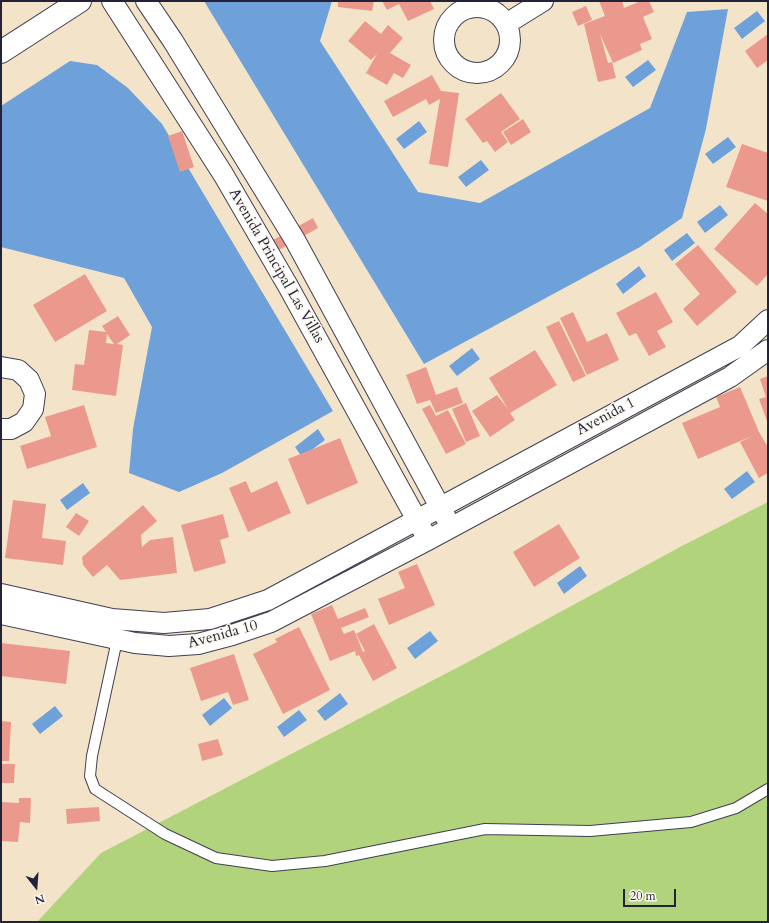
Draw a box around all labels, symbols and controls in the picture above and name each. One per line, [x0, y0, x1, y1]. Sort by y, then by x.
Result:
street label: Avenida Principal Las Villas [224, 185, 328, 347]
street label: Avenida 1 [574, 394, 638, 440]
street label: Avenida 10 [186, 617, 260, 653]
north arrow [16, 867, 56, 907]
scale bar [625, 881, 678, 907]
text: 20 m [630, 888, 656, 904]
text: N [33, 890, 46, 908]

